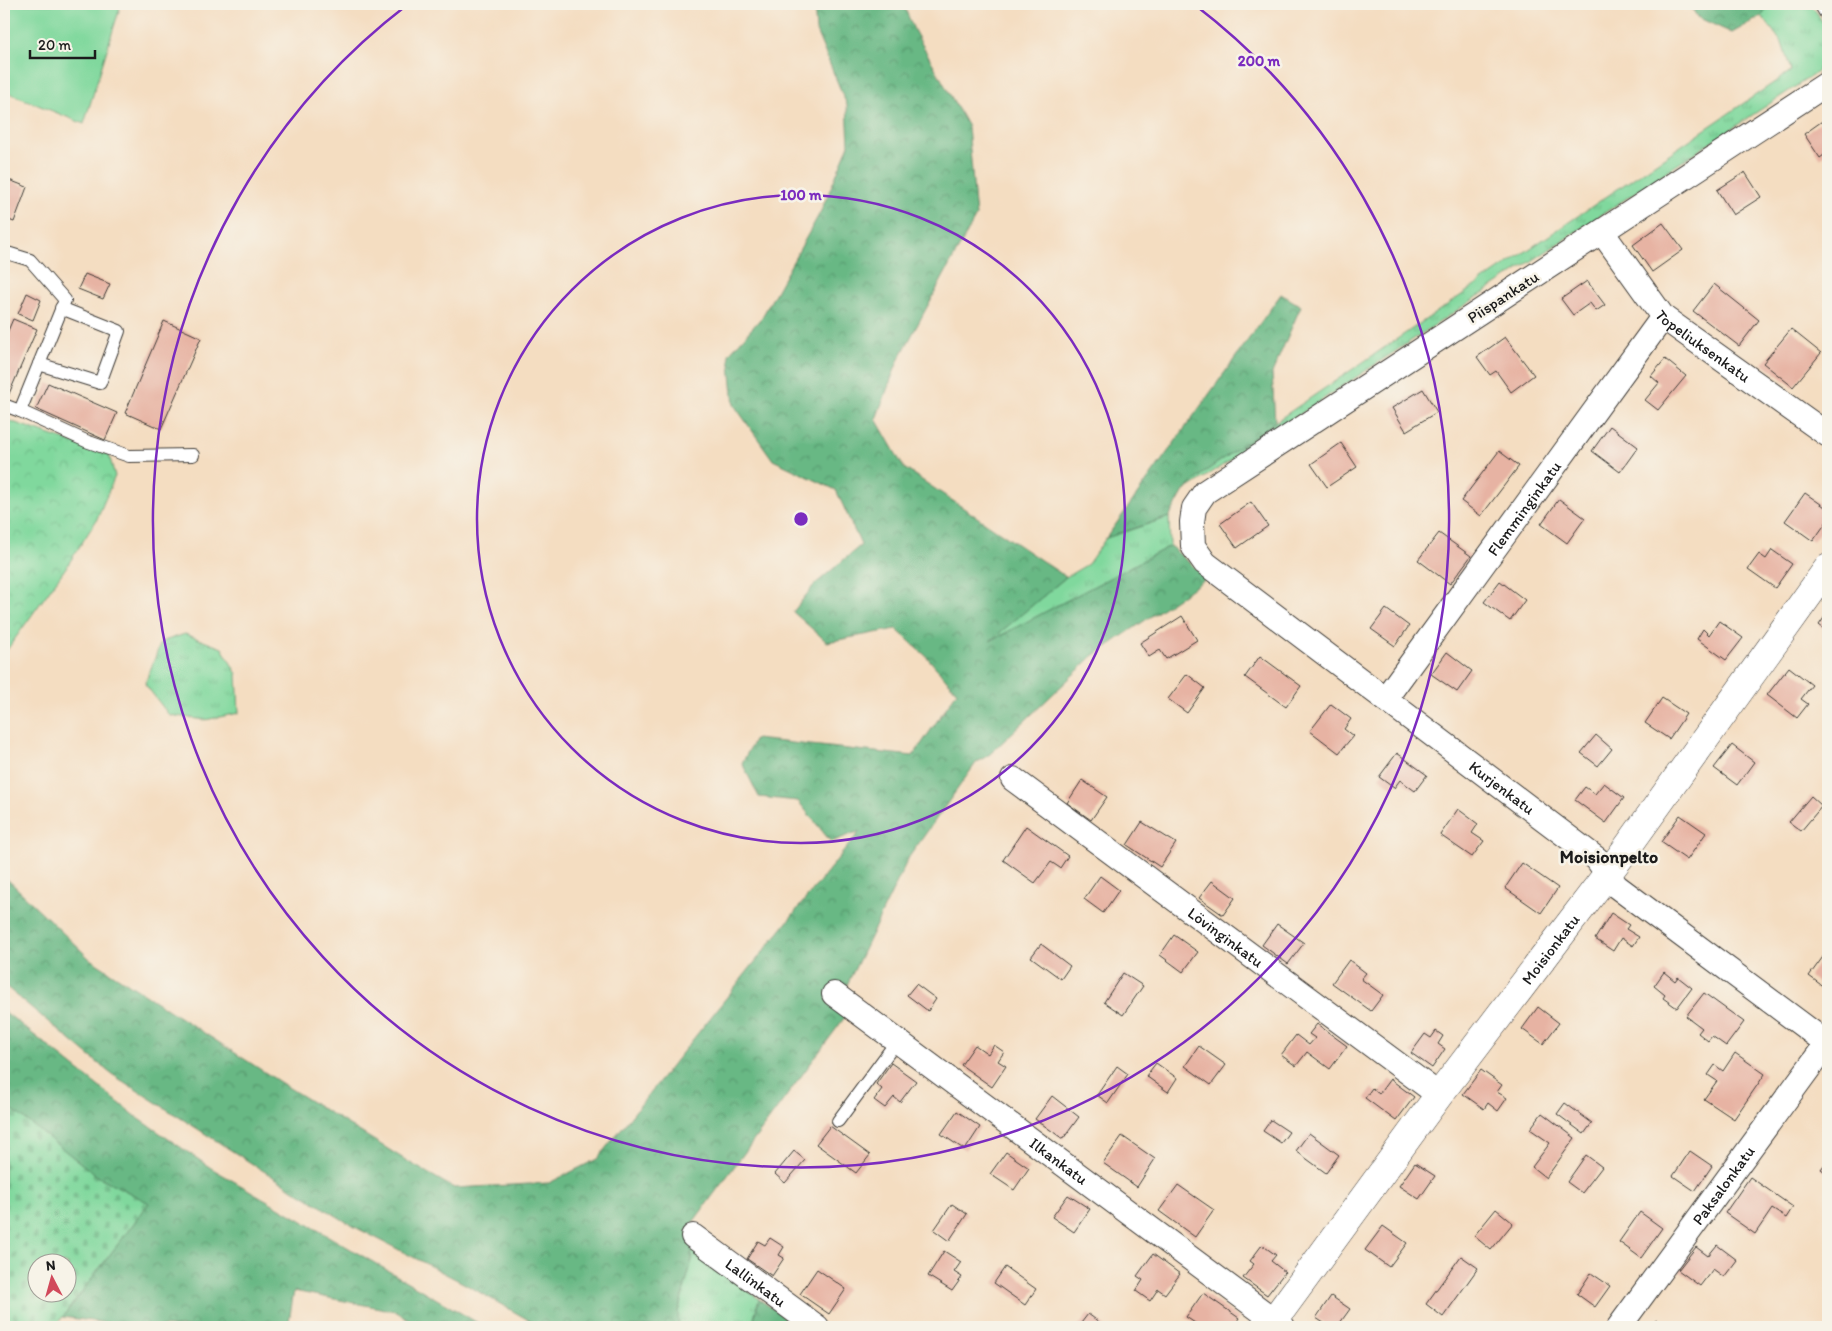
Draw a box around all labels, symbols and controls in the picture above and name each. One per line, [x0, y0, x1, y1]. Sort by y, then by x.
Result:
scale bar [30, 28, 95, 60]
text: 20 m [38, 36, 72, 54]
text: 200 m [1238, 52, 1281, 70]
text: 100 m [780, 186, 822, 204]
street label: Piispankatu [1464, 267, 1542, 327]
street label: Topeliuksenkatu [1651, 306, 1754, 386]
street label: Flemminginkatu [1483, 457, 1565, 559]
centre of rings [792, 510, 810, 528]
street label: Kurjenkatu [1466, 757, 1539, 818]
district label: Moisionpelto [1560, 846, 1658, 868]
street label: Lövinginkatu [1184, 903, 1267, 971]
street label: Moisionkatu [1517, 910, 1583, 988]
street label: Ilkankatu [1026, 1133, 1092, 1188]
street label: Paksalonkatu [1688, 1142, 1758, 1228]
north arrow [28, 1254, 78, 1304]
street label: Lallinkatu [722, 1254, 790, 1311]
text: N [45, 1257, 56, 1275]

